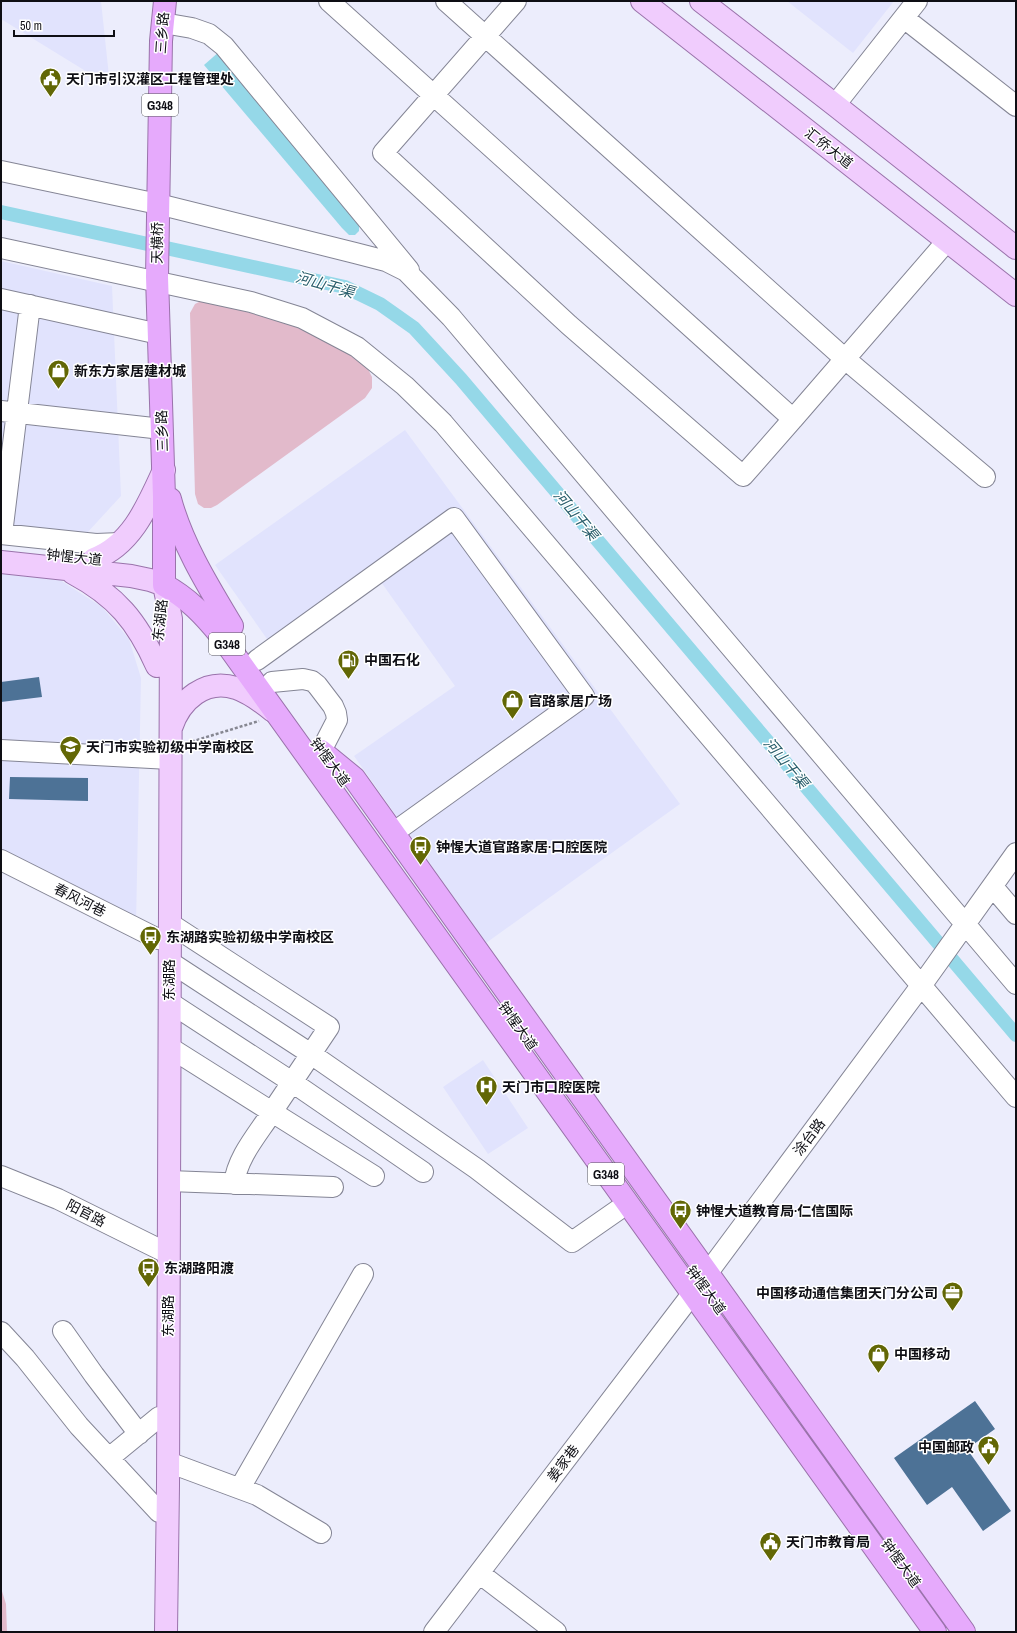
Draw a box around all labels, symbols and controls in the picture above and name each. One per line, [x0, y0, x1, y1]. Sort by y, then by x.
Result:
street label: 三乡路 [152, 11, 172, 55]
scale bar [14, 12, 114, 38]
text: 50 m [20, 18, 42, 34]
public building icon: 天门市引汉灌区工程管理处 [37, 66, 63, 99]
place label: 天门市引汉灌区工程管理处 [66, 70, 234, 88]
road number: G348 [142, 94, 178, 116]
street label: 汇侨大道 [801, 124, 857, 172]
street label: 天横桥 [148, 222, 166, 264]
water label: 河山干渠 [293, 266, 359, 303]
shop icon: 新东方家居建材城 [46, 358, 72, 391]
place label: 新东方家居建材城 [74, 362, 186, 380]
street label: 三乡路 [152, 410, 172, 452]
water label: 河山干渠 [549, 485, 605, 546]
street label: 钟惺大道 [45, 545, 103, 569]
street label: 东湖路 [149, 598, 171, 642]
road number: G348 [209, 633, 245, 655]
fuel station icon: 中国石化 [336, 647, 362, 680]
place label: 中国石化 [364, 651, 420, 669]
shop icon: 官路家居广场 [499, 688, 525, 721]
place label: 官路家居广场 [528, 692, 612, 710]
water label: 河山干渠 [759, 733, 815, 794]
school or university icon: 天门市实验初级中学南校区 [57, 734, 83, 767]
street label: 钟惺大道 [306, 734, 354, 790]
place label: 天门市实验初级中学南校区 [86, 738, 254, 756]
bus stop icon: 钟惺大道官路家居·口腔医院 [407, 834, 433, 867]
place label: 钟惺大道官路家居·口腔医院 [436, 838, 607, 856]
street label: 春风河巷 [51, 879, 109, 921]
bus stop icon: 东湖路实验初级中学南校区 [138, 924, 164, 957]
place label: 东湖路实验初级中学南校区 [166, 928, 334, 946]
street label: 东湖路 [160, 959, 178, 1001]
street label: 钟惺大道 [495, 998, 541, 1054]
hospital icon: 天门市口腔医院 [473, 1074, 499, 1107]
place label: 天门市口腔医院 [502, 1078, 600, 1096]
street label: 涂台路 [789, 1115, 829, 1159]
road number: G348 [588, 1163, 624, 1185]
street label: 阳官路 [63, 1195, 109, 1231]
bus stop icon: 钟惺大道教育局·仁信国际 [667, 1198, 693, 1231]
place label: 钟惺大道教育局·仁信国际 [696, 1202, 853, 1220]
bus stop icon: 东湖路阳渡 [135, 1255, 161, 1288]
place label: 东湖路阳渡 [164, 1259, 234, 1277]
street label: 钟惺大道 [682, 1262, 730, 1318]
office icon: 中国移动通信集团天门分公司 [940, 1280, 966, 1313]
place label: 中国移动通信集团天门分公司 [756, 1284, 938, 1302]
street label: 东湖路 [159, 1295, 177, 1337]
shop icon: 中国移动 [865, 1341, 891, 1374]
place label: 中国移动 [894, 1345, 950, 1363]
public building icon: 中国邮政 [976, 1434, 1002, 1467]
place label: 中国邮政 [918, 1438, 974, 1456]
street label: 姜家巷 [543, 1441, 583, 1485]
public building icon: 天门市教育局 [758, 1529, 784, 1562]
place label: 天门市教育局 [786, 1533, 870, 1551]
street label: 钟惺大道 [877, 1535, 925, 1591]

